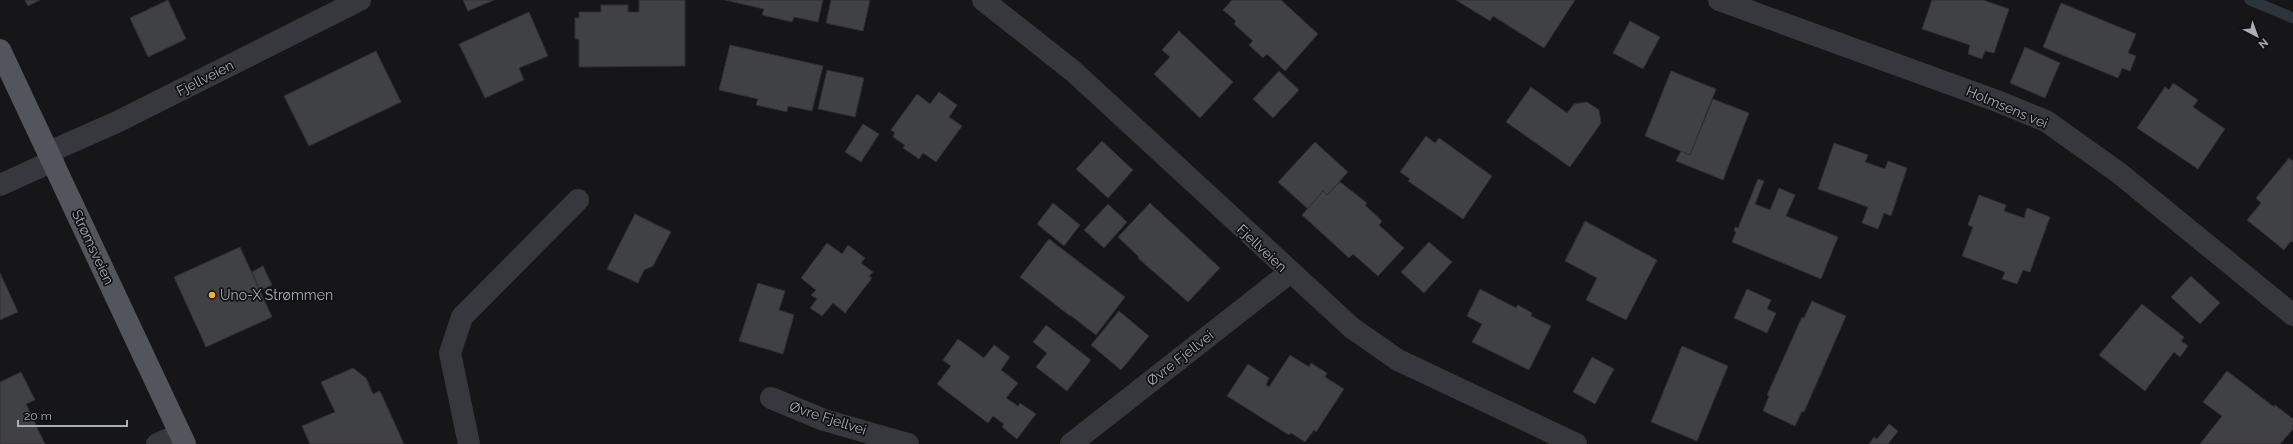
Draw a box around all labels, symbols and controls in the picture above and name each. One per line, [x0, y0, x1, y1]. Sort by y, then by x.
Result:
north arrow [2237, 16, 2277, 56]
text: N [2256, 36, 2271, 51]
street label: Fjellveien [174, 57, 236, 99]
street label: Holmsens vei [1964, 83, 2050, 131]
street label: Strømsveien [69, 207, 117, 287]
street label: Fjellveien [1234, 221, 1290, 275]
place label: Uno-X Strømmen [220, 287, 333, 303]
marker: Uno-X Strømmen [207, 290, 217, 300]
street label: Øvre Fjellvei [1144, 327, 1216, 389]
street label: Øvre Fjellvei [788, 398, 868, 438]
scale bar [18, 402, 127, 428]
text: 20 m [24, 409, 52, 423]

